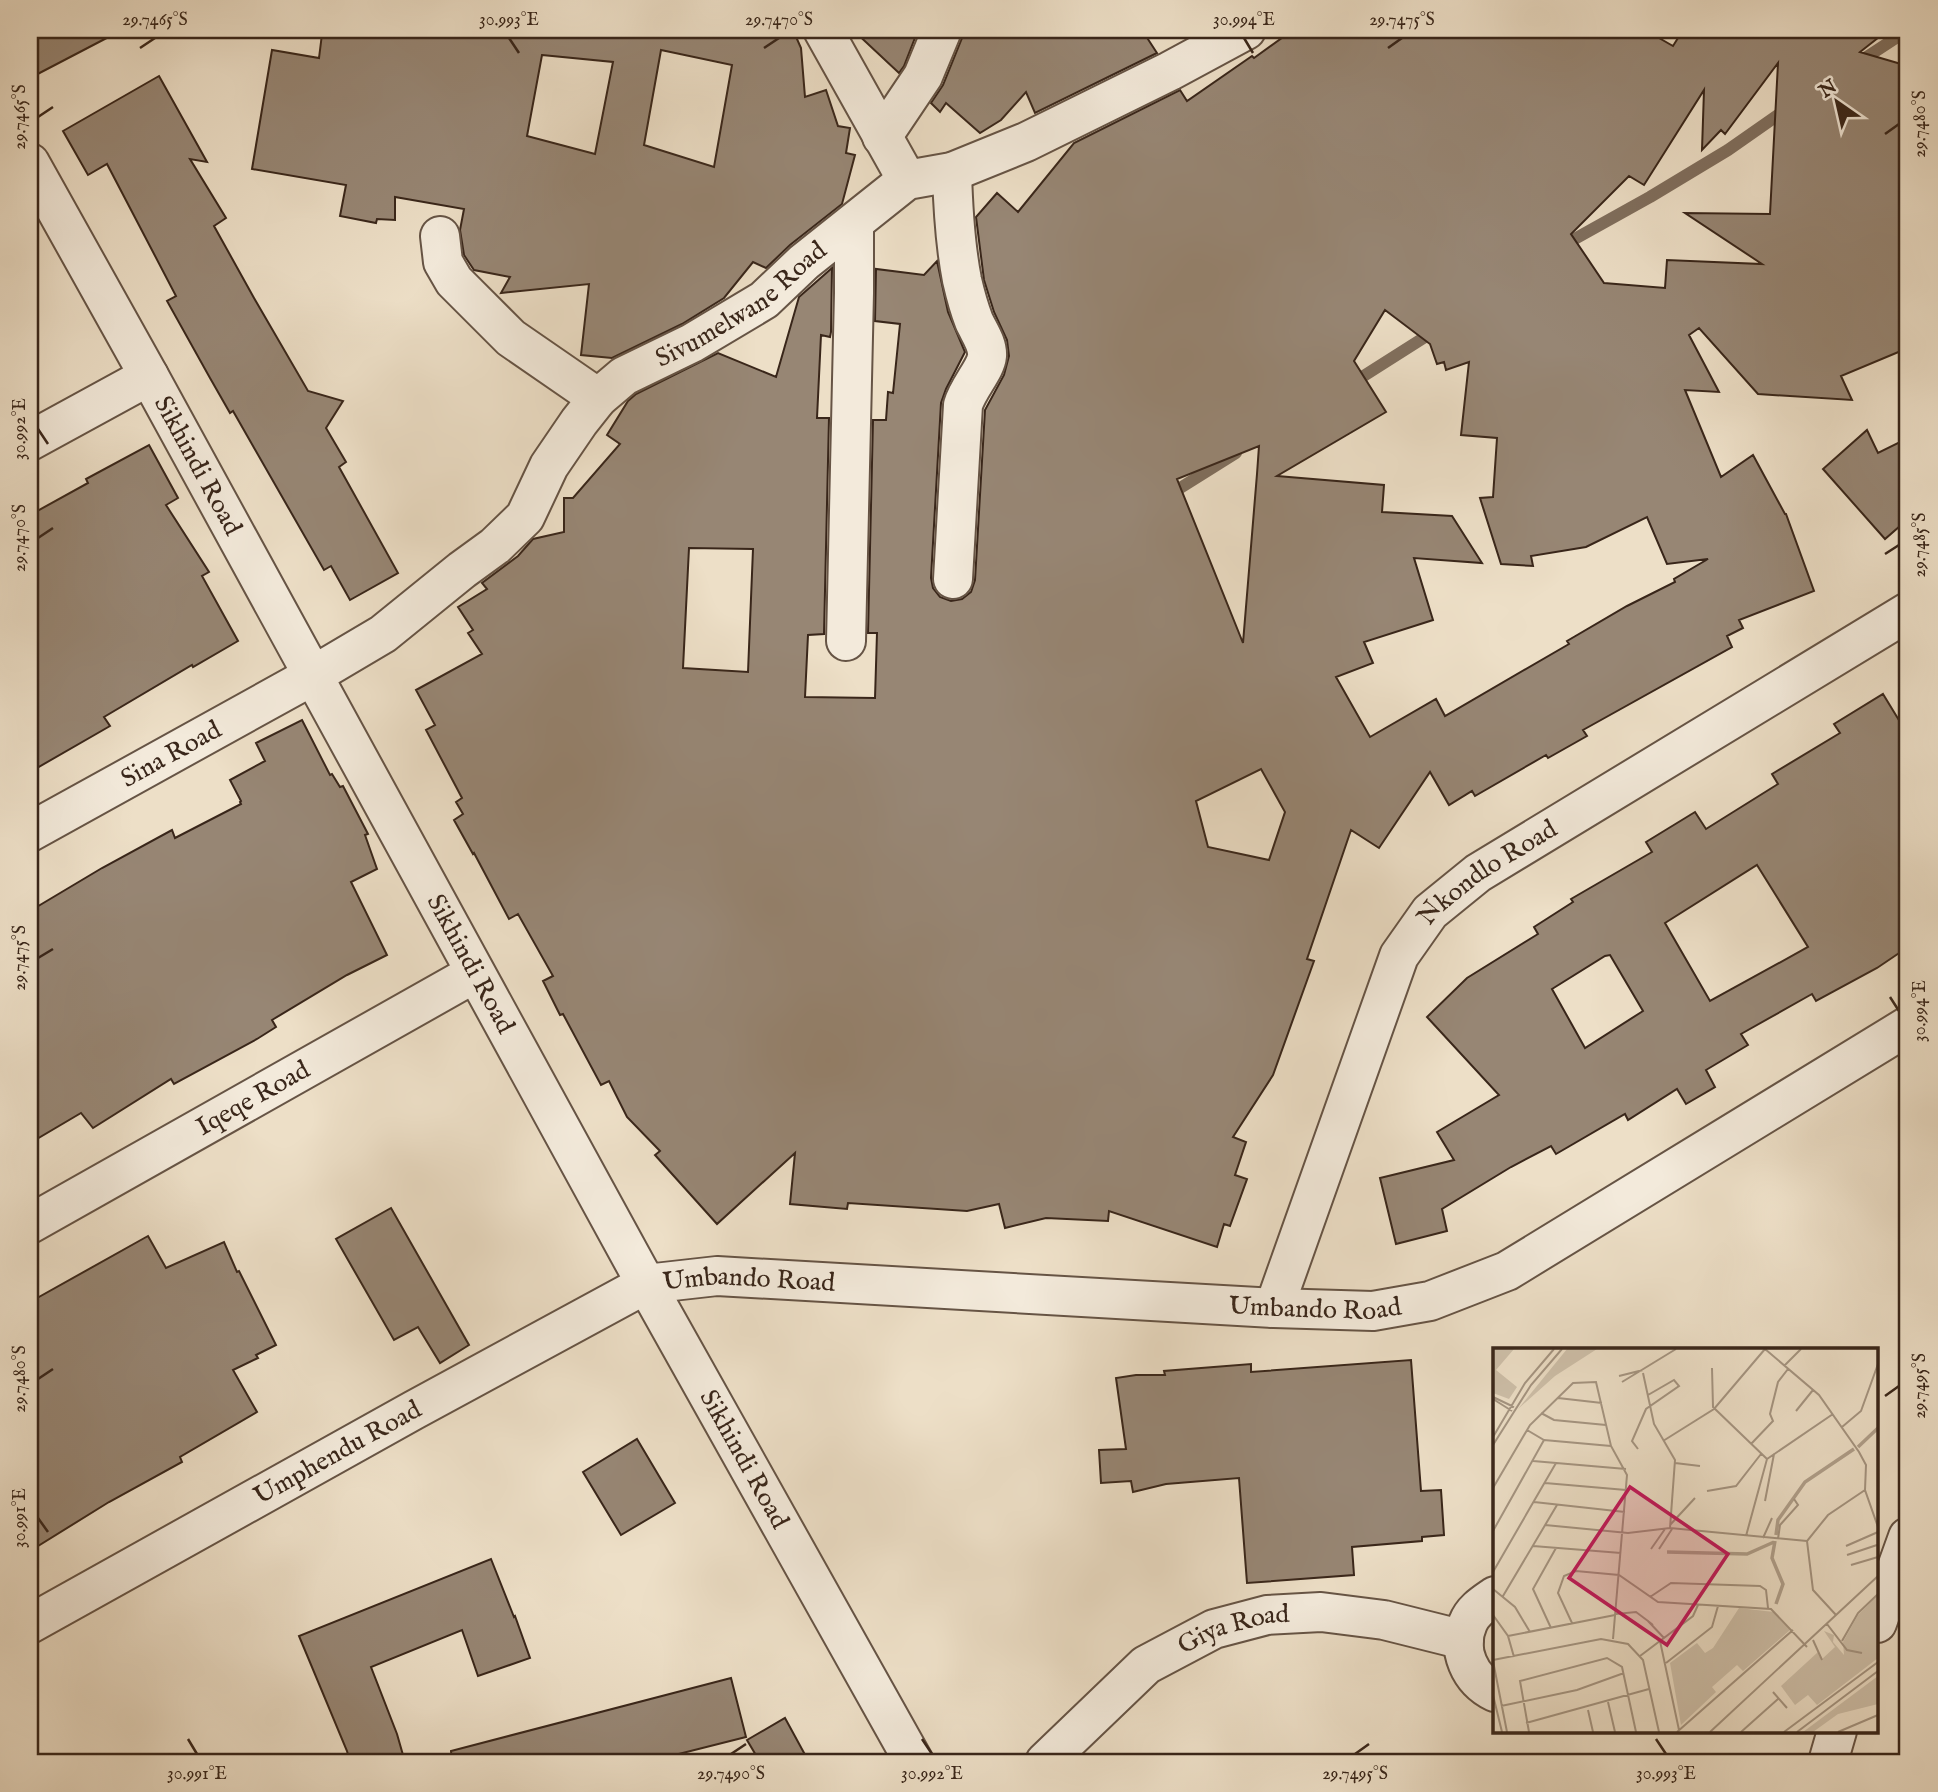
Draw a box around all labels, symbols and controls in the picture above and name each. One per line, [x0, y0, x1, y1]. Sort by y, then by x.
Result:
text: 29.7465°S [122, 9, 188, 32]
text: 30.993°E [479, 9, 539, 32]
text: 29.7470°S [745, 9, 813, 32]
text: 30.994°E [1213, 9, 1275, 32]
text: 29.7475°S [1369, 9, 1435, 32]
north arrow [1801, 66, 1871, 136]
text: N [1814, 75, 1843, 105]
text: 29.7465°S [9, 84, 32, 150]
text: 29.7480°S [1909, 90, 1932, 158]
street label: Sivumelwane Road [650, 234, 833, 375]
street label: Sikhindi Road [146, 390, 250, 541]
text: 30.992°E [9, 398, 32, 460]
text: 29.7470°S [9, 504, 32, 572]
text: 29.7485°S [1909, 513, 1932, 577]
street label: Sina Road [115, 713, 227, 795]
street label: Nkondlo Road [1410, 812, 1563, 931]
street label: Sikhindi Road [419, 888, 522, 1039]
text: 29.7475°S [9, 925, 32, 991]
text: 30.994°E [1909, 980, 1932, 1042]
street label: Iqeqe Road [190, 1053, 316, 1143]
street label: Umbando Road [661, 1260, 836, 1299]
street label: Umbando Road [1228, 1289, 1404, 1328]
text: 29.7480°S [9, 1345, 32, 1413]
inset map [1493, 1348, 1878, 1732]
text: 29.7495°S [1909, 1353, 1932, 1419]
street label: Sikhindi Road [692, 1384, 796, 1535]
street label: Umphendu Road [248, 1393, 427, 1513]
text: 30.991°E [9, 1488, 32, 1548]
street label: Giya Road [1172, 1597, 1290, 1662]
text: 30.991°E [167, 1763, 227, 1786]
text: 29.7490°S [697, 1763, 765, 1786]
text: 30.992°E [901, 1763, 963, 1786]
text: 29.7495°S [1322, 1763, 1388, 1786]
text: 30.993°E [1636, 1763, 1696, 1786]

